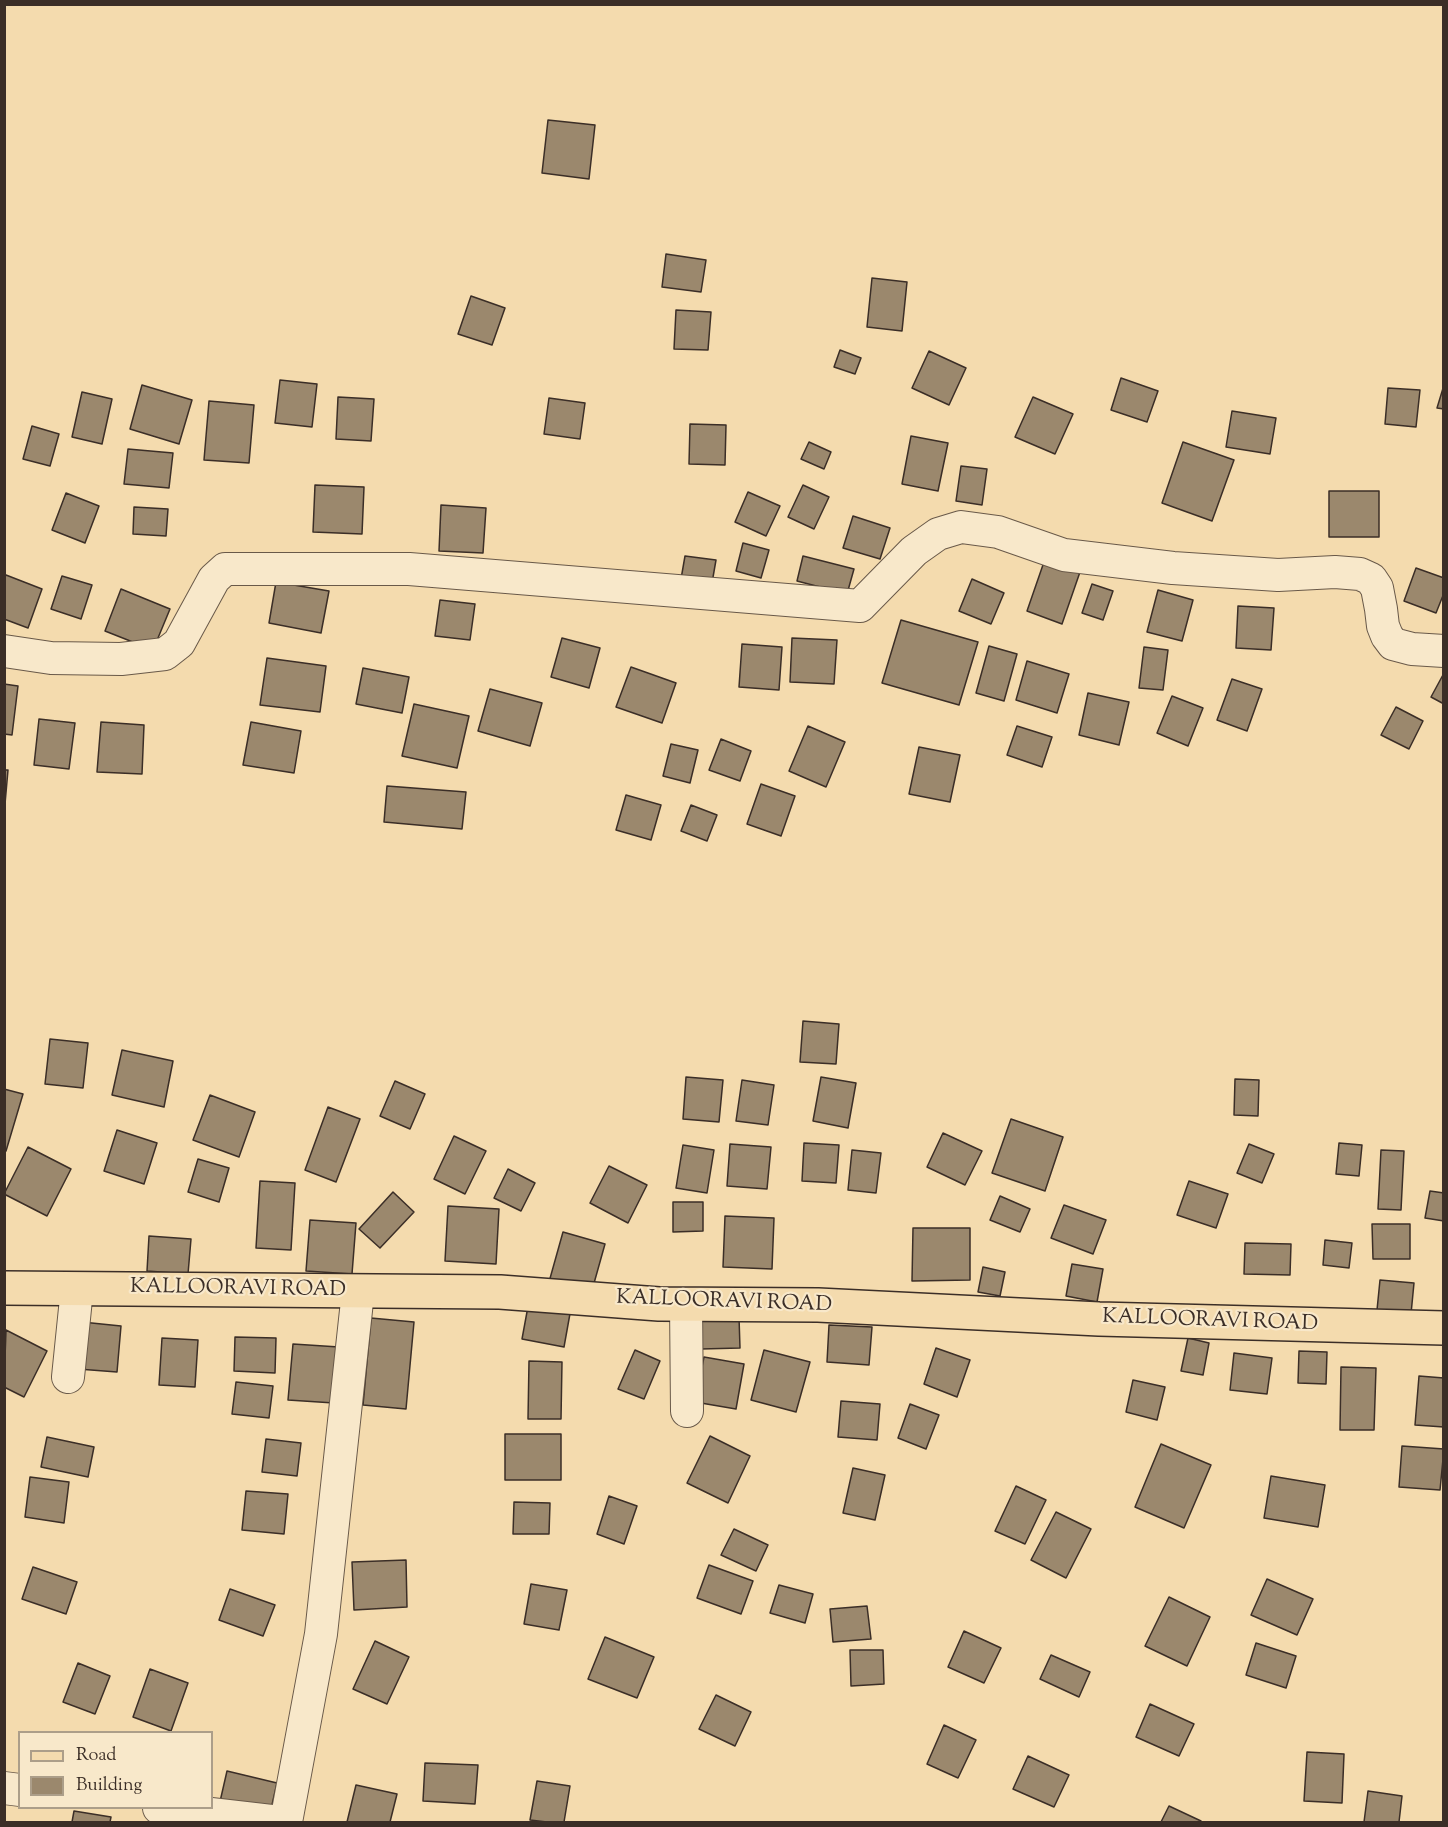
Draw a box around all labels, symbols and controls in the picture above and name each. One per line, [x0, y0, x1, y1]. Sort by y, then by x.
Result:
street label: KALLOORAVI ROAD [130, 1276, 346, 1304]
street label: KALLOORAVI ROAD [616, 1287, 832, 1319]
street label: KALLOORAVI ROAD [1102, 1306, 1318, 1338]
legend [18, 1731, 213, 1809]
text: Road [76, 1743, 116, 1769]
text: Building [76, 1773, 142, 1799]

